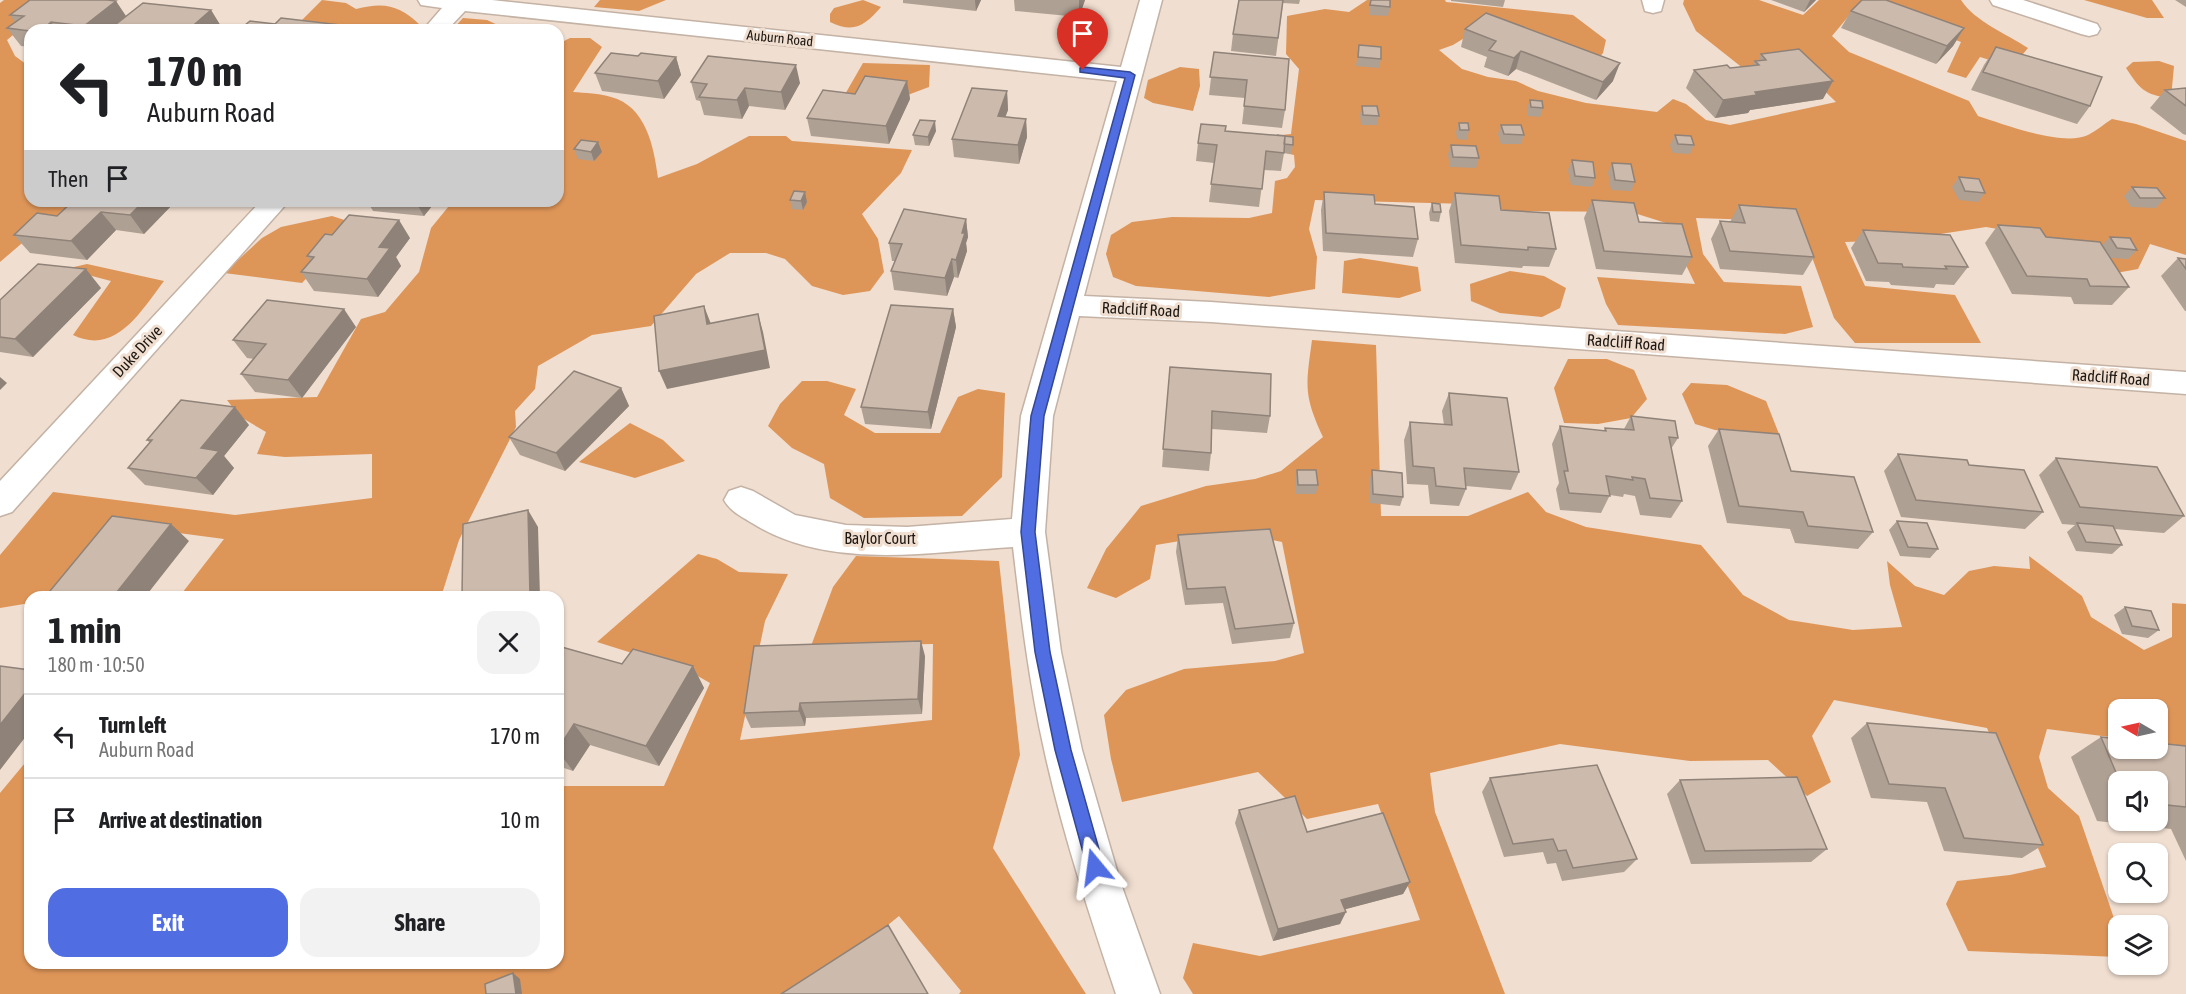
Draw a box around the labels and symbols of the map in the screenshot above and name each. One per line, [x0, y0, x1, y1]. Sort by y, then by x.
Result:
pin [1057, 8, 1108, 70]
street label: Auburn Road [746, 27, 814, 49]
street label: Radcliff Road [1101, 298, 1181, 320]
street label: Duke Drive [109, 321, 165, 381]
street label: Radcliff Road [1586, 330, 1666, 354]
street label: Radcliff Road [2071, 365, 2151, 389]
street label: Baylor Court [844, 529, 916, 548]
north arrow [2108, 699, 2168, 759]
position arrow [1063, 835, 1127, 899]

